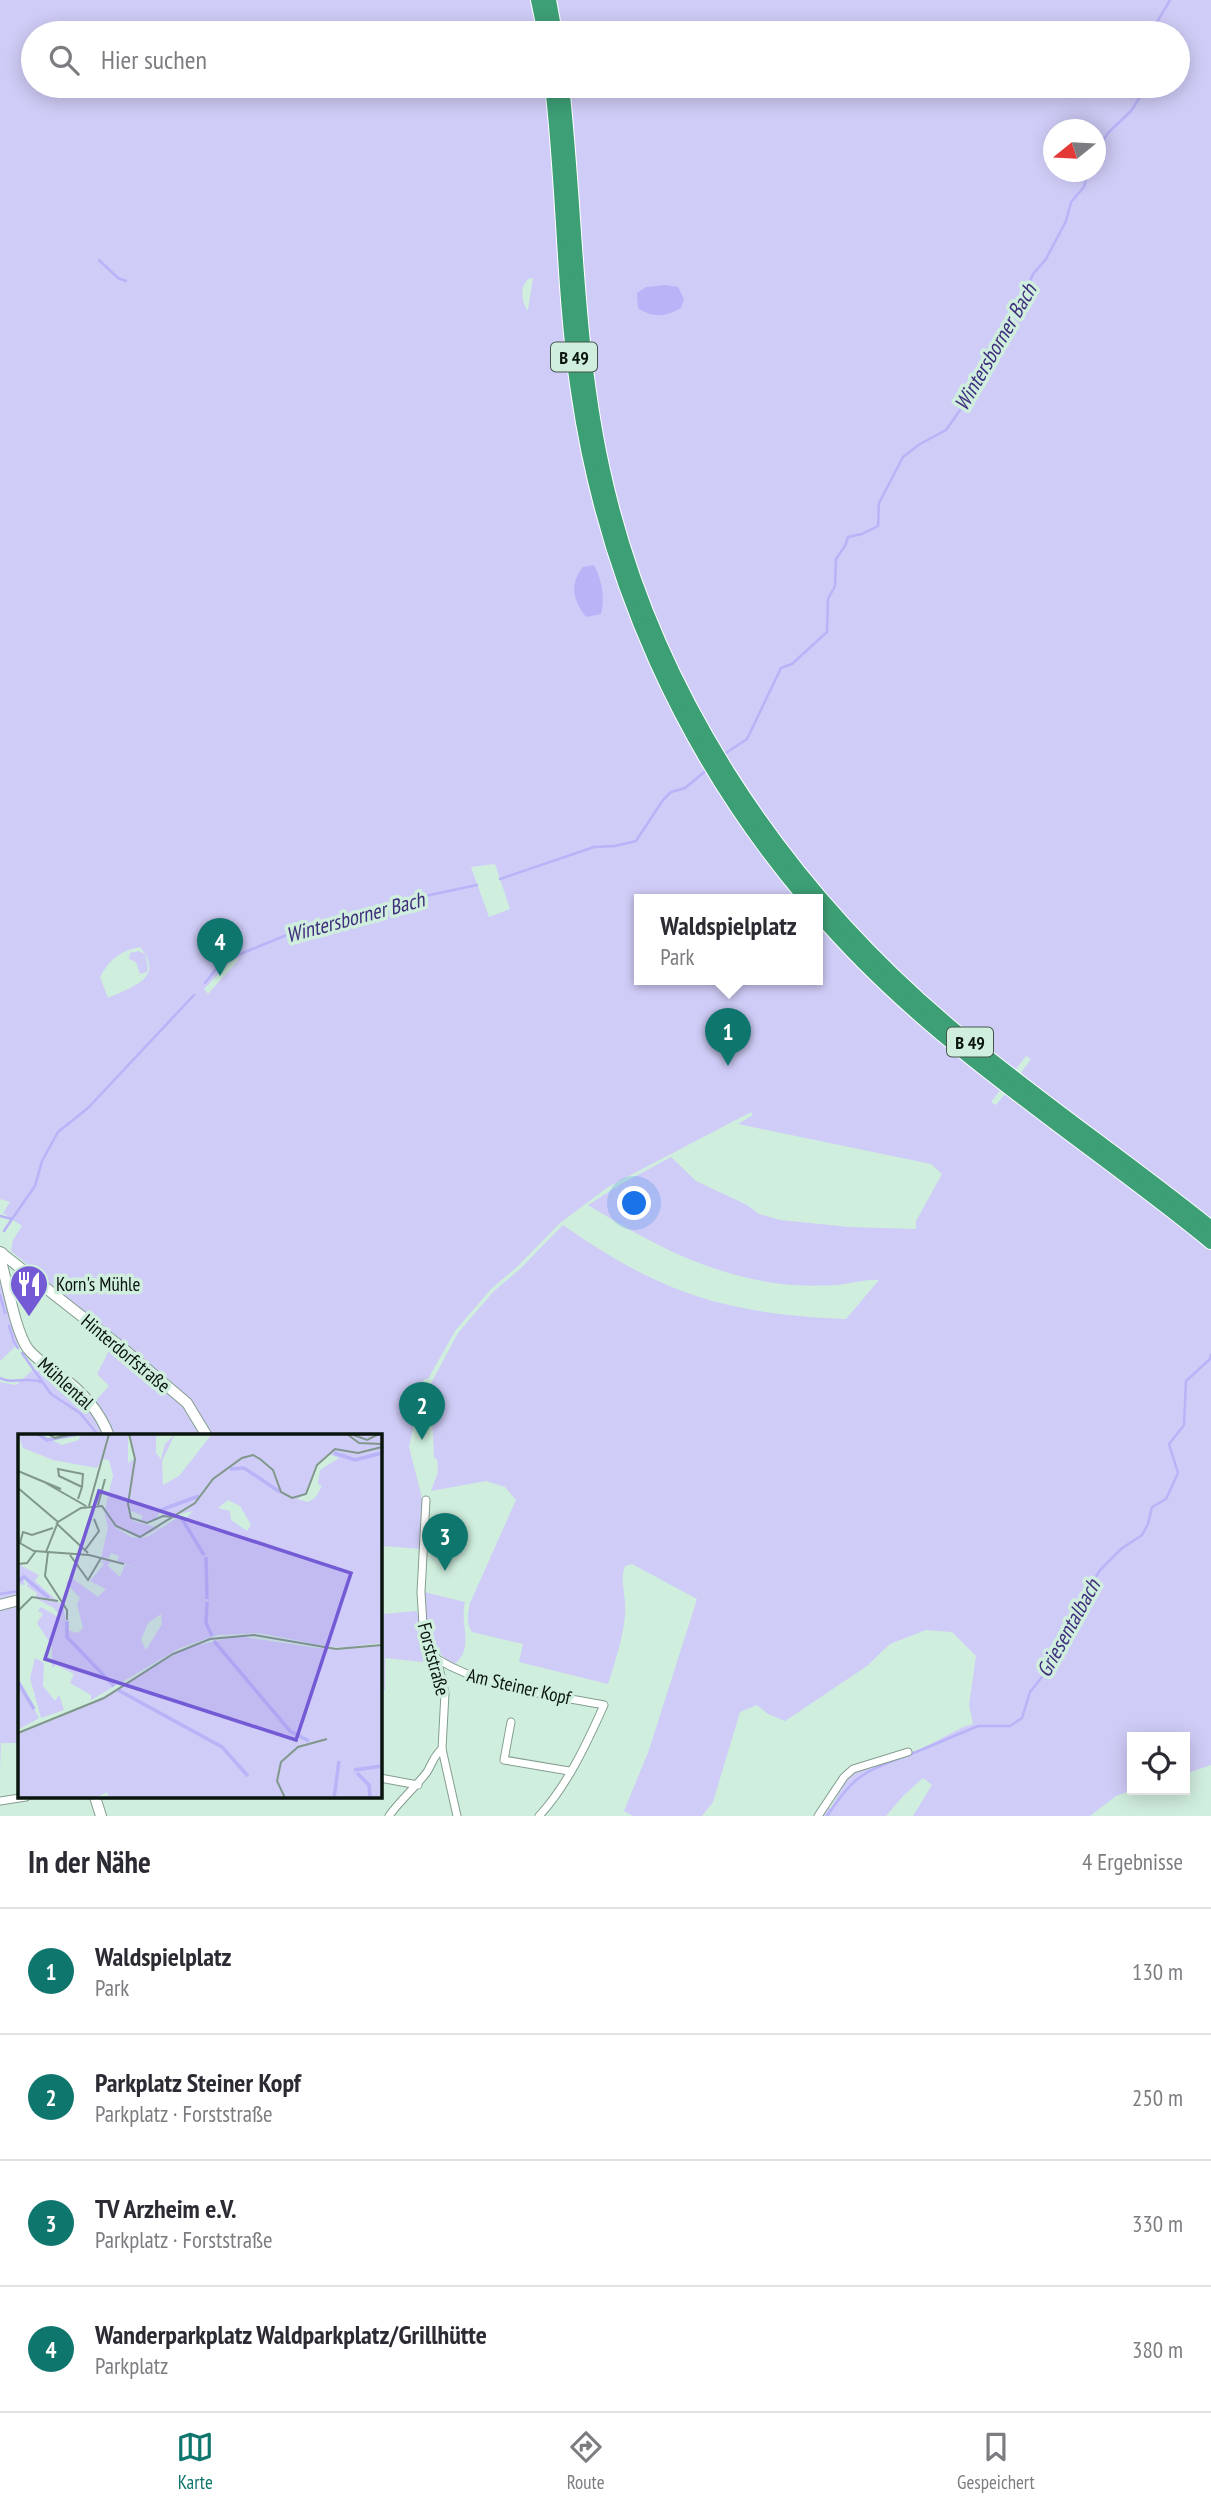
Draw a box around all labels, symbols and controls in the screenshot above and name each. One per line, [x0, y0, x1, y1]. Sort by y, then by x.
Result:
search box [21, 21, 1190, 98]
icon: search [45, 41, 83, 79]
text: Hier suchen [101, 43, 207, 76]
north arrow [1043, 119, 1106, 182]
water label: Wintersborner Bach [948, 277, 1043, 415]
road number: B 49 [551, 342, 597, 372]
water label: Wintersborner Bach [283, 885, 429, 948]
popup [634, 894, 823, 985]
text: Waldspielplatz [660, 909, 797, 942]
pin: 4 [197, 918, 243, 976]
text: Park [660, 942, 695, 971]
pin: 1 [705, 1008, 751, 1066]
road number: B 49 [947, 1028, 993, 1056]
your location [617, 1186, 651, 1220]
restaurant icon: Korn's Mühle [8, 1263, 50, 1318]
place label: Korn's Mühle [56, 1272, 140, 1296]
street label: Hinterdorfstraße [77, 1309, 176, 1397]
street label: Mühlental [33, 1352, 99, 1415]
pin: 2 [399, 1382, 445, 1440]
inset map [18, 1434, 382, 1798]
pin: 3 [422, 1513, 468, 1571]
water label: Griesentalbach [1030, 1573, 1107, 1682]
street label: Forststraße [413, 1620, 455, 1698]
street label: Am Steiner Kopf [465, 1662, 574, 1710]
map controls [1127, 1732, 1190, 1795]
button: locate [1127, 1732, 1190, 1795]
text: In der Nähe [28, 1842, 151, 1881]
text: 4 Ergebnisse [1082, 1847, 1183, 1876]
text: Waldspielplatz [95, 1940, 231, 1973]
text: 1 [46, 1957, 57, 1986]
text: 130 m [1132, 1957, 1183, 1986]
text: Park [95, 1973, 129, 2002]
text: Parkplatz Steiner Kopf [95, 2066, 301, 2099]
text: 2 [46, 2083, 57, 2112]
text: 250 m [1132, 2083, 1183, 2112]
text: Parkplatz · Forststraße [95, 2099, 273, 2128]
text: TV Arzheim e.V. [95, 2192, 237, 2225]
text: 3 [46, 2209, 57, 2238]
text: 330 m [1132, 2209, 1183, 2238]
text: Parkplatz · Forststraße [95, 2225, 273, 2254]
text: Wanderparkplatz Waldparkplatz/Grillhütte [95, 2318, 487, 2351]
text: 4 [46, 2335, 57, 2364]
text: 380 m [1132, 2335, 1183, 2364]
text: Parkplatz [95, 2351, 168, 2380]
tab: Karte [176, 2428, 214, 2494]
tab: Route [567, 2428, 605, 2494]
tab: Gespeichert [957, 2428, 1035, 2494]

